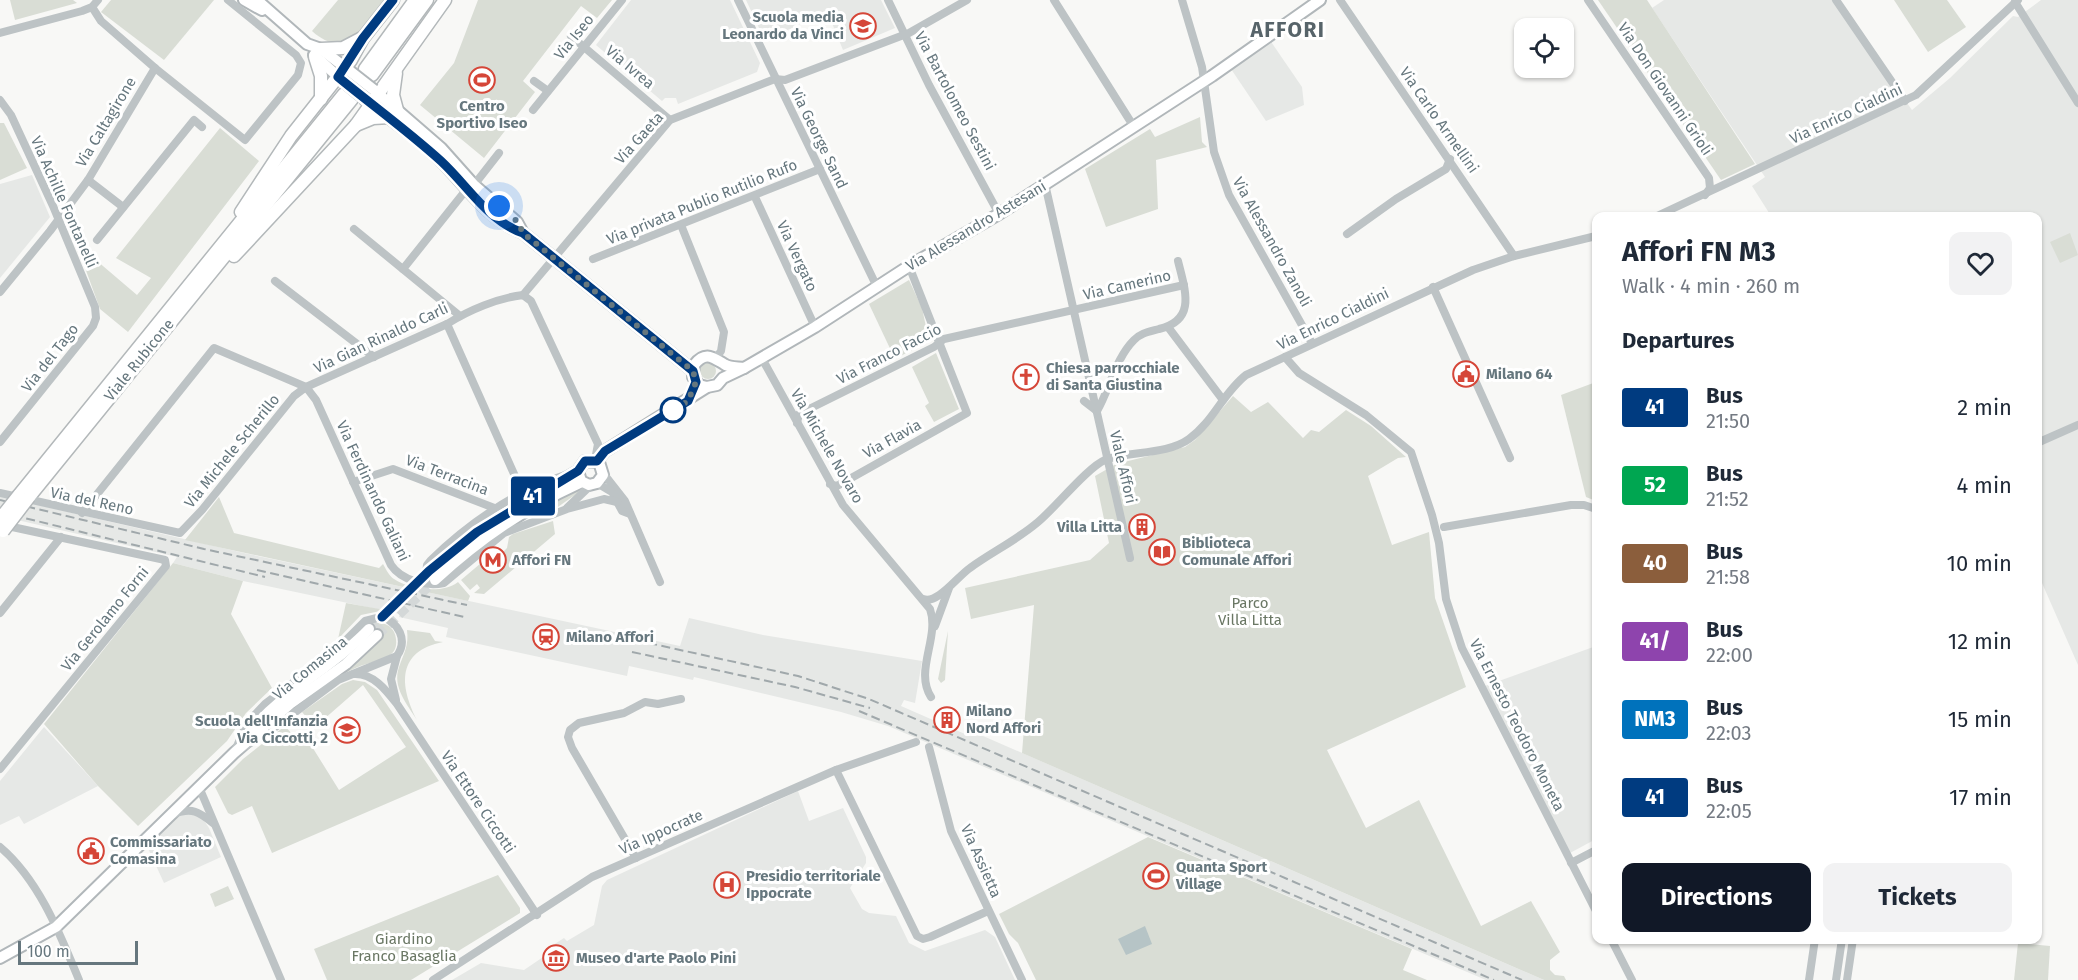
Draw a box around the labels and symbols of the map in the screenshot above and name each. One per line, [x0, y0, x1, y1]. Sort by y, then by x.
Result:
place label: Scuola media Leonardo da Vinci [722, 8, 844, 43]
street label: Via Iseo [550, 11, 598, 63]
school or university icon: Scuola media Leonardo da Vinci [848, 11, 878, 41]
district label: AFFORI [1249, 17, 1326, 43]
street label: Via Don Giovanni Grioli [1614, 19, 1716, 159]
street label: Via Bartolomeo Sestini [911, 29, 999, 173]
street label: Via Ivrea [602, 41, 658, 93]
street label: Via Carlo Armellini [1396, 63, 1482, 177]
sports icon: Centro Sportivo Iseo [467, 65, 497, 95]
street label: Via Caltagirone [72, 74, 140, 170]
street label: Via Enrico Cialdini [1787, 80, 1905, 148]
street label: Via George Sand [787, 84, 851, 192]
place label: Centro Sportivo Iseo [437, 97, 528, 132]
street label: Via Gaeta [611, 108, 667, 168]
street label: Via Achille Fontanelli [27, 133, 101, 271]
street label: Via privata Publio Rutilio Rufo [604, 155, 800, 249]
street label: Via Alessandro Zanoli [1229, 174, 1315, 310]
street label: Via Alessandro Astesani [903, 177, 1049, 275]
your location [484, 191, 514, 221]
street label: Via Vergato [773, 218, 821, 294]
street label: Via Camerino [1081, 266, 1173, 304]
street label: Via Enrico Cialdini [1274, 284, 1392, 354]
street label: Via Gian Rinaldo Carli [311, 299, 451, 377]
street label: Viale Rubicone [100, 315, 178, 405]
street label: Via del Tago [18, 320, 82, 396]
street label: Via Franco Faccio [834, 320, 944, 388]
place label: Chiesa parrocchiale di Santa Giustina [1046, 359, 1180, 394]
public building icon: Milano 64 [1451, 359, 1481, 389]
church icon: Chiesa parrocchiale di Santa Giustina [1011, 362, 1041, 392]
place label: Milano 64 [1486, 365, 1553, 383]
street label: Via Michele Novaro [787, 385, 867, 507]
street label: Via Michele Scherillo [181, 391, 283, 511]
unlabelled marker [660, 397, 686, 423]
street label: Via Flavia [860, 416, 924, 462]
street label: Via Ferdinando Galiani [333, 418, 413, 564]
street label: Viale Affori [1106, 429, 1140, 505]
street label: Via Terracina [403, 451, 491, 499]
line badge: 41 [506, 476, 560, 516]
street label: Via del Reno [49, 483, 135, 519]
building icon: Villa Litta [1127, 512, 1157, 542]
place label: Villa Litta [1056, 518, 1122, 536]
place label: Biblioteca Comunale Affori [1182, 534, 1292, 569]
library icon: Biblioteca Comunale Affori [1147, 537, 1177, 567]
metro station icon: Affori FN [478, 545, 508, 575]
place label: Affori FN [511, 551, 571, 569]
street label: Via Gerolamo Forni [57, 563, 153, 675]
park label: Parco Villa Litta [1218, 594, 1282, 629]
station icon: Milano Affori [531, 622, 561, 652]
place label: Milano Affori [566, 628, 654, 646]
street label: Via Comasina [269, 632, 351, 704]
street label: Via Ernesto Teodoro Moneta [1466, 636, 1568, 814]
place label: Milano Nord Affori [966, 702, 1041, 737]
building icon: Milano Nord Affori [932, 705, 962, 735]
place label: Scuola dell'Infanzia Via Ciccotti, 2 [195, 712, 328, 747]
school or university icon: Scuola dell'Infanzia Via Ciccotti, 2 [332, 715, 362, 745]
street label: Via Ettore Ciccotti [437, 747, 519, 857]
street label: Via Ippocrate [616, 806, 706, 858]
street label: Via Assietta [957, 822, 1005, 900]
place label: Commissariato Comasina [110, 833, 212, 868]
public building icon: Commissariato Comasina [76, 836, 106, 866]
place label: Quanta Sport Village [1175, 858, 1268, 893]
sports icon: Quanta Sport Village [1141, 861, 1171, 891]
place label: Presidio territoriale Ippocrate [746, 867, 881, 902]
hospital icon: Presidio territoriale Ippocrate [712, 870, 742, 900]
park label: Giardino Franco Basaglia [351, 930, 457, 965]
scale bar [18, 938, 138, 966]
museum icon: Museo d'arte Paolo Pini [541, 943, 571, 973]
place label: Museo d'arte Paolo Pini [576, 949, 736, 967]

